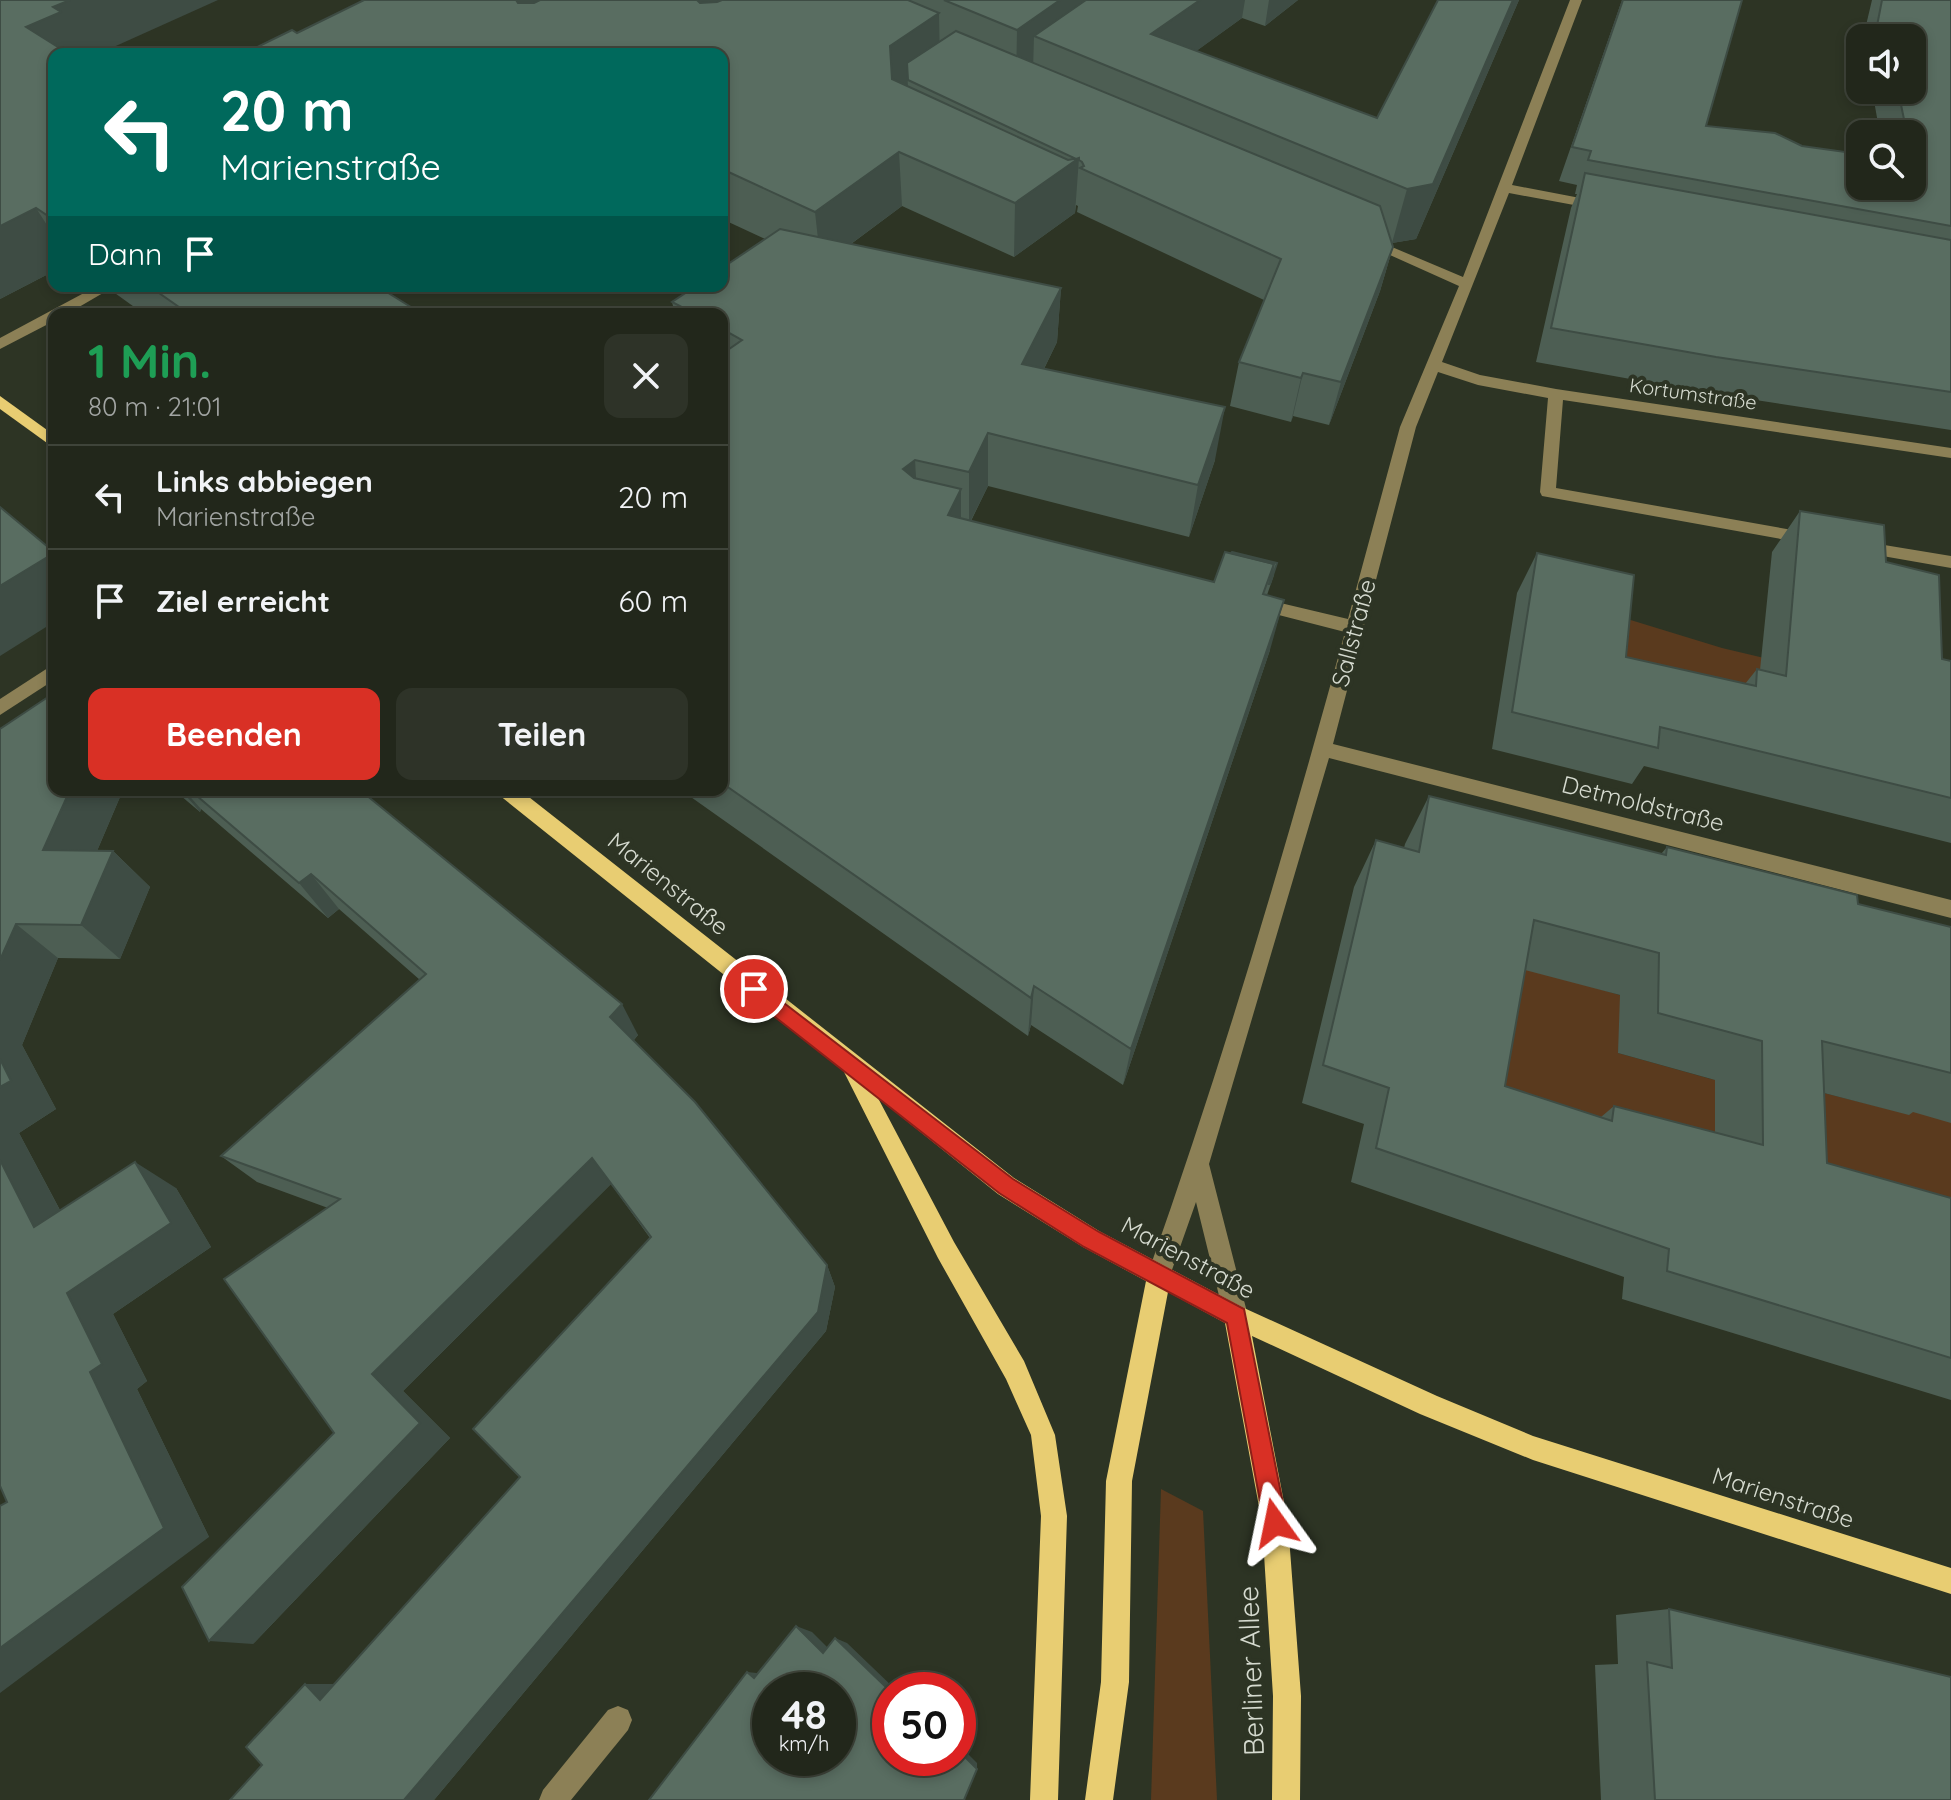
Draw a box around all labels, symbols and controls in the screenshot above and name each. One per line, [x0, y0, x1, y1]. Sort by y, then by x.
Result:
map controls [1846, 24, 1926, 200]
button: sound [1846, 24, 1926, 104]
text: 20 m [220, 75, 354, 145]
icon: left [88, 80, 192, 184]
button: search [1846, 120, 1926, 200]
text: Marienstraße [220, 144, 441, 189]
icon: arrive [178, 232, 222, 276]
text: Dann [88, 235, 162, 273]
text: 1 Min. [88, 330, 211, 390]
button: close [604, 334, 688, 418]
street label: Kortumstraße [1628, 372, 1758, 415]
text: 80 m · 21:01 [88, 390, 222, 423]
text: Links abbiegen [156, 462, 373, 500]
icon: left [88, 475, 132, 519]
text: 20 m [618, 478, 688, 516]
text: Marienstraße [156, 500, 315, 533]
street label: Sallstraße [1324, 576, 1382, 690]
icon: arrive [88, 579, 132, 623]
text: Ziel erreicht [156, 582, 330, 620]
text: 60 m [618, 582, 688, 620]
button: Beenden [88, 688, 380, 780]
button: Teilen [396, 688, 688, 780]
street label: Detmoldstraße [1559, 768, 1728, 838]
street label: Marienstraße [602, 825, 735, 941]
pin [720, 955, 788, 1023]
icon: arrive [732, 967, 776, 1011]
street label: Marienstraße [1116, 1209, 1260, 1305]
street label: Marienstraße [1709, 1460, 1858, 1534]
position arrow [1233, 1481, 1317, 1565]
street label: Berliner Allee [1230, 1585, 1271, 1757]
speed limit sign: 50 [872, 1672, 976, 1776]
text: 48 [781, 1689, 827, 1739]
text: km/h [779, 1731, 829, 1756]

